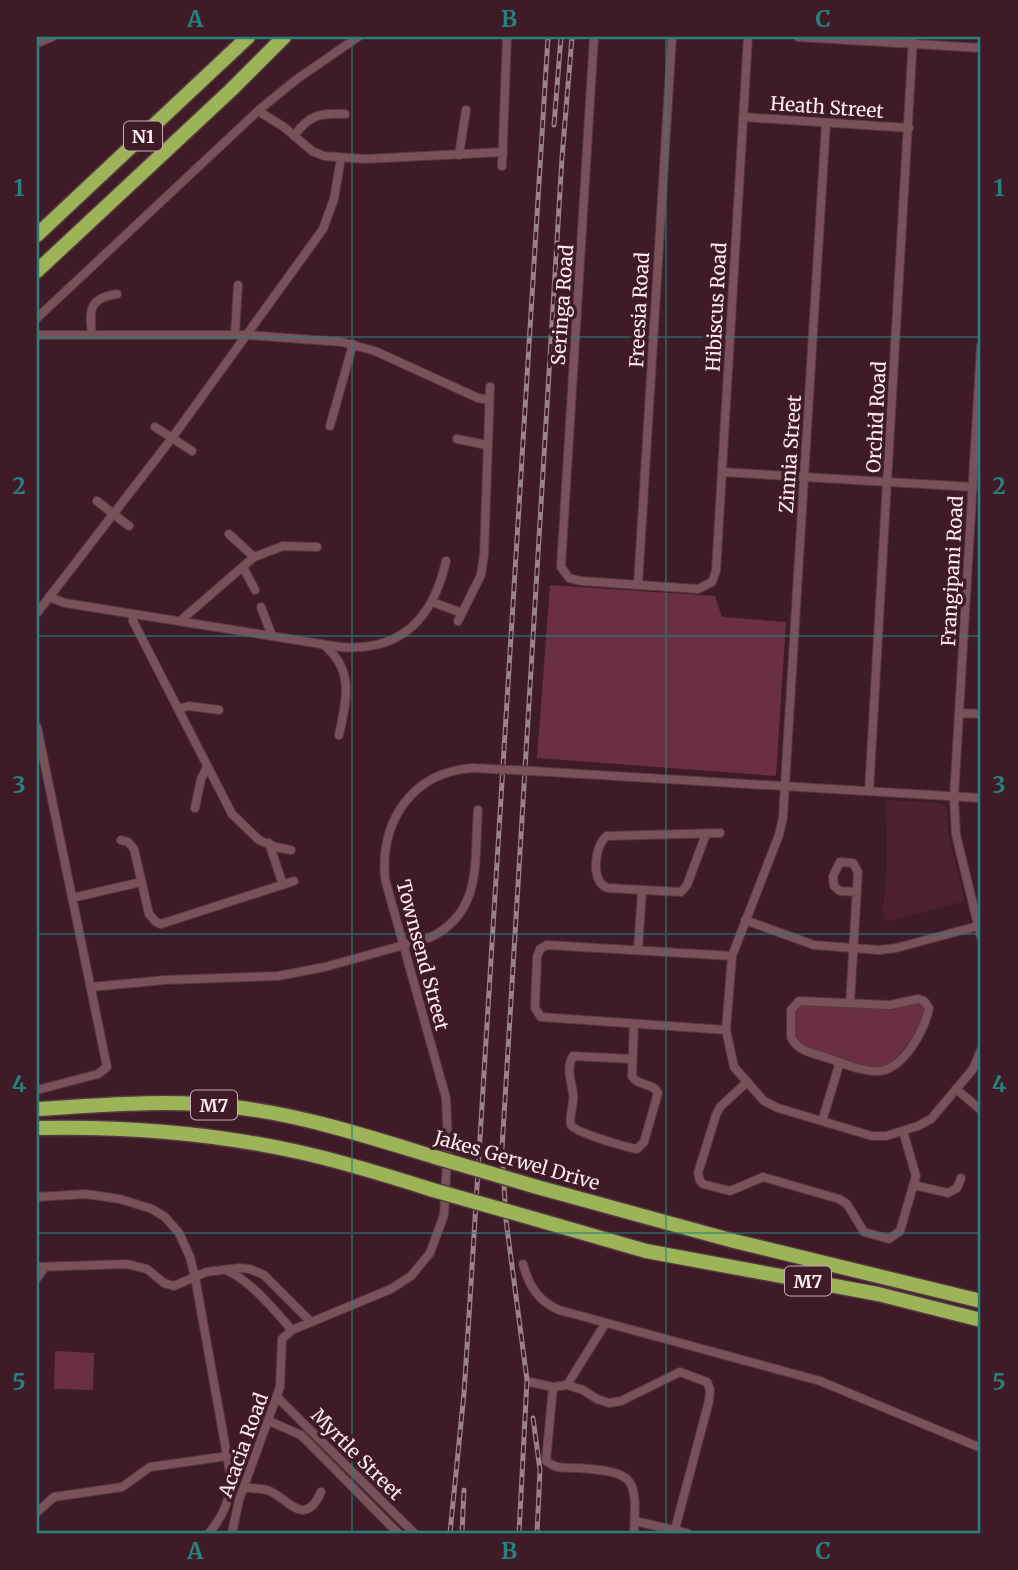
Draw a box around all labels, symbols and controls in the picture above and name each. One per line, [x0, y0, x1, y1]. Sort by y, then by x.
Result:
text: A [186, 4, 204, 33]
text: B [501, 4, 517, 33]
text: C [815, 4, 831, 33]
street label: Heath Street [770, 91, 885, 123]
road number: N1 [124, 121, 162, 150]
text: 1 [14, 173, 25, 202]
text: 1 [994, 173, 1005, 202]
street label: Hibiscus Road [701, 242, 731, 372]
street label: Seringa Road [546, 244, 578, 366]
street label: Freesia Road [624, 252, 654, 368]
street label: Orchid Road [861, 361, 891, 473]
street label: Zinnia Street [774, 393, 806, 514]
text: 2 [12, 471, 26, 500]
text: 2 [992, 471, 1006, 500]
street label: Frangipani Road [936, 495, 968, 647]
text: 3 [12, 770, 26, 799]
text: 3 [992, 770, 1006, 799]
street label: Townsend Street [391, 877, 455, 1033]
text: 4 [12, 1069, 27, 1098]
text: 4 [992, 1069, 1007, 1098]
road number: M7 [191, 1090, 237, 1120]
street label: Jakes Gerwel Drive [431, 1125, 603, 1195]
road number: M7 [785, 1266, 831, 1296]
text: 5 [12, 1367, 26, 1396]
text: 5 [992, 1367, 1006, 1396]
street label: Acacia Road [213, 1389, 273, 1502]
street label: Myrtle Street [306, 1403, 408, 1505]
text: A [186, 1536, 204, 1565]
text: B [501, 1536, 517, 1565]
text: C [815, 1536, 831, 1565]

